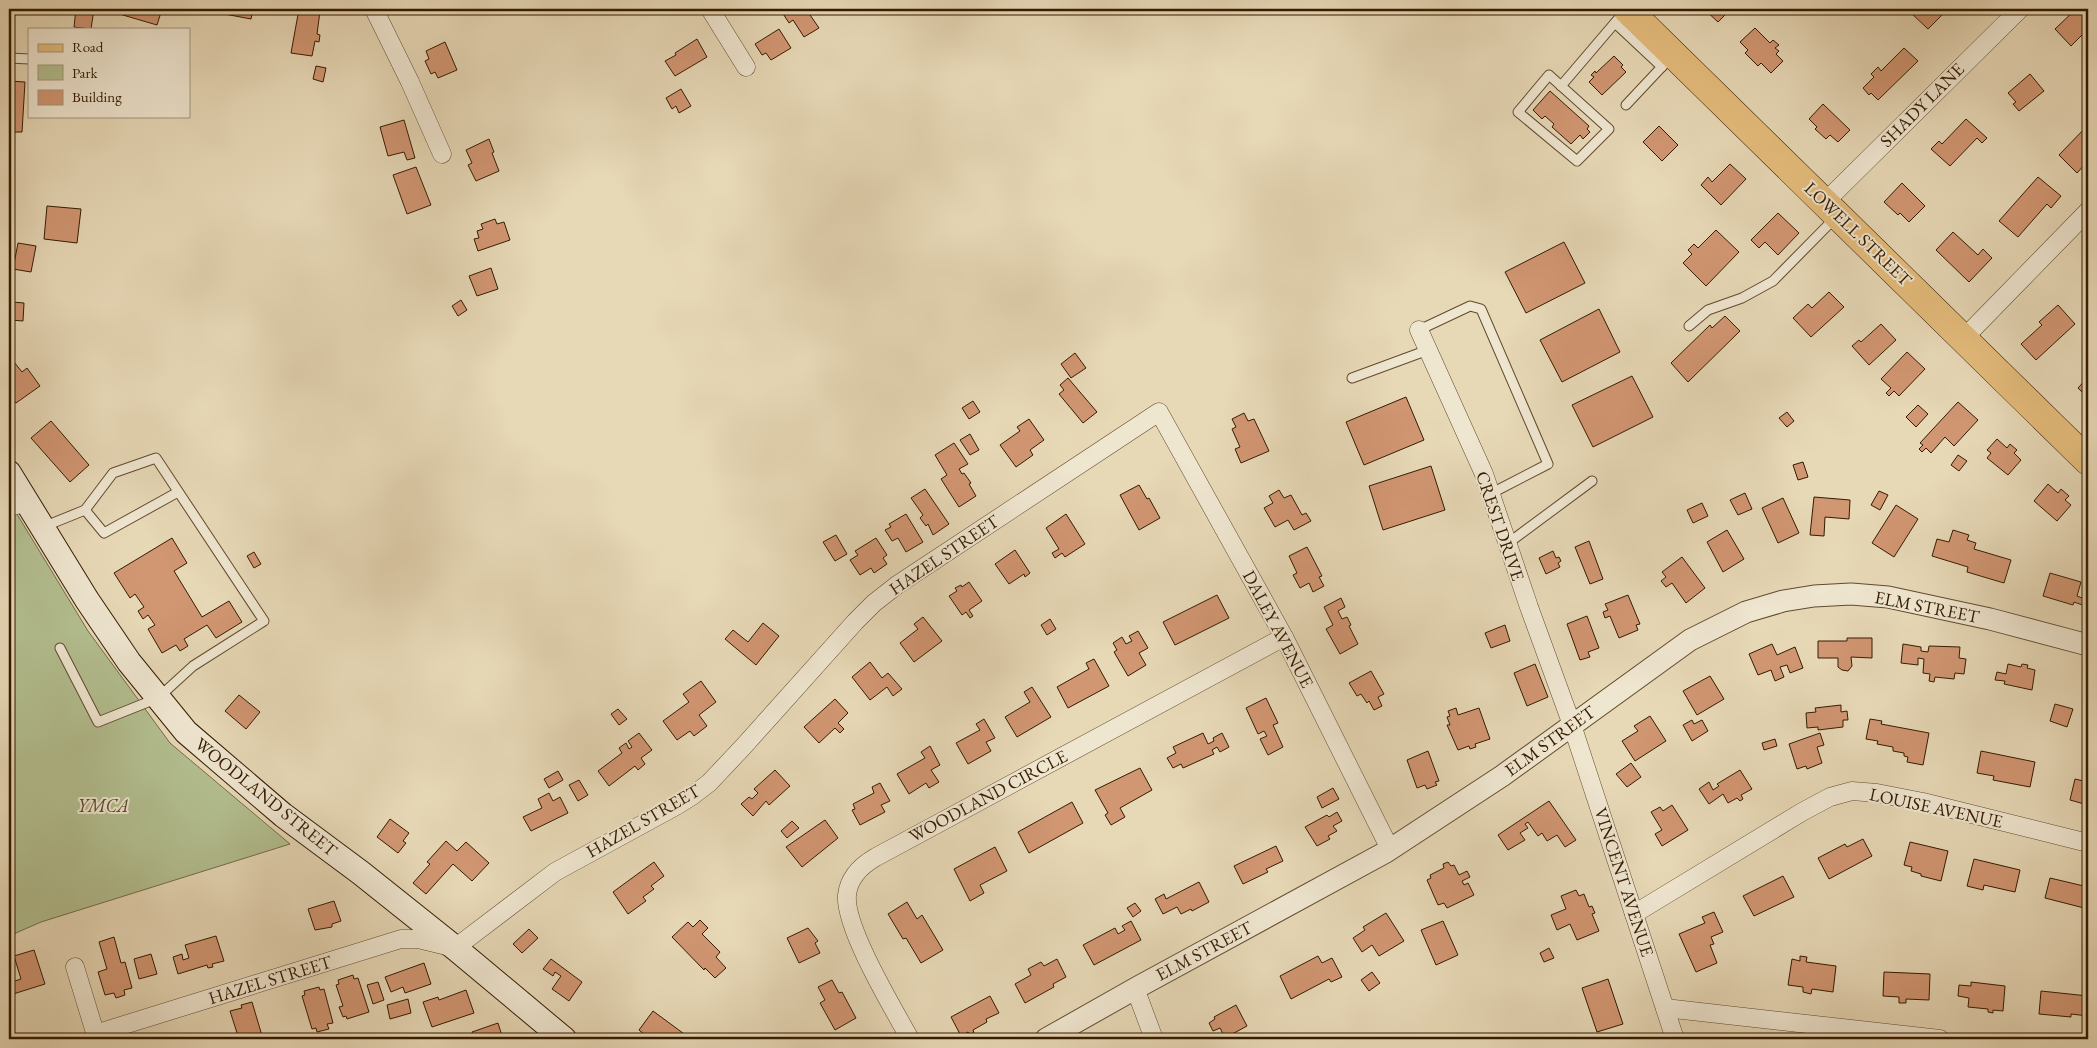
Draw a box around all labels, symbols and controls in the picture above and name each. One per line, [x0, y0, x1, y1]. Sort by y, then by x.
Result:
legend [28, 28, 190, 118]
text: Road [72, 37, 104, 56]
street label: SHADY LANE [1875, 58, 1969, 152]
text: Park [72, 63, 99, 82]
text: Building [72, 87, 122, 106]
street label: LOWELL STREET [1800, 177, 1918, 291]
street label: CREST DRIVE [1471, 468, 1530, 584]
street label: HAZEL STREET [884, 509, 1004, 600]
street label: DALEY AVENUE [1238, 566, 1319, 692]
street label: ELM STREET [1873, 585, 1982, 628]
street label: ELM STREET [1500, 700, 1600, 781]
street label: WOODLAND STREET [190, 732, 343, 862]
street label: WOODLAND CIRCLE [904, 744, 1071, 847]
street label: HAZEL STREET [582, 778, 705, 862]
street label: LOUISE AVENUE [1867, 782, 2005, 833]
park label: YMCA [77, 794, 129, 817]
street label: VINCENT AVENUE [1590, 804, 1659, 959]
street label: ELM STREET [1152, 915, 1257, 986]
street label: HAZEL STREET [205, 950, 335, 1009]

